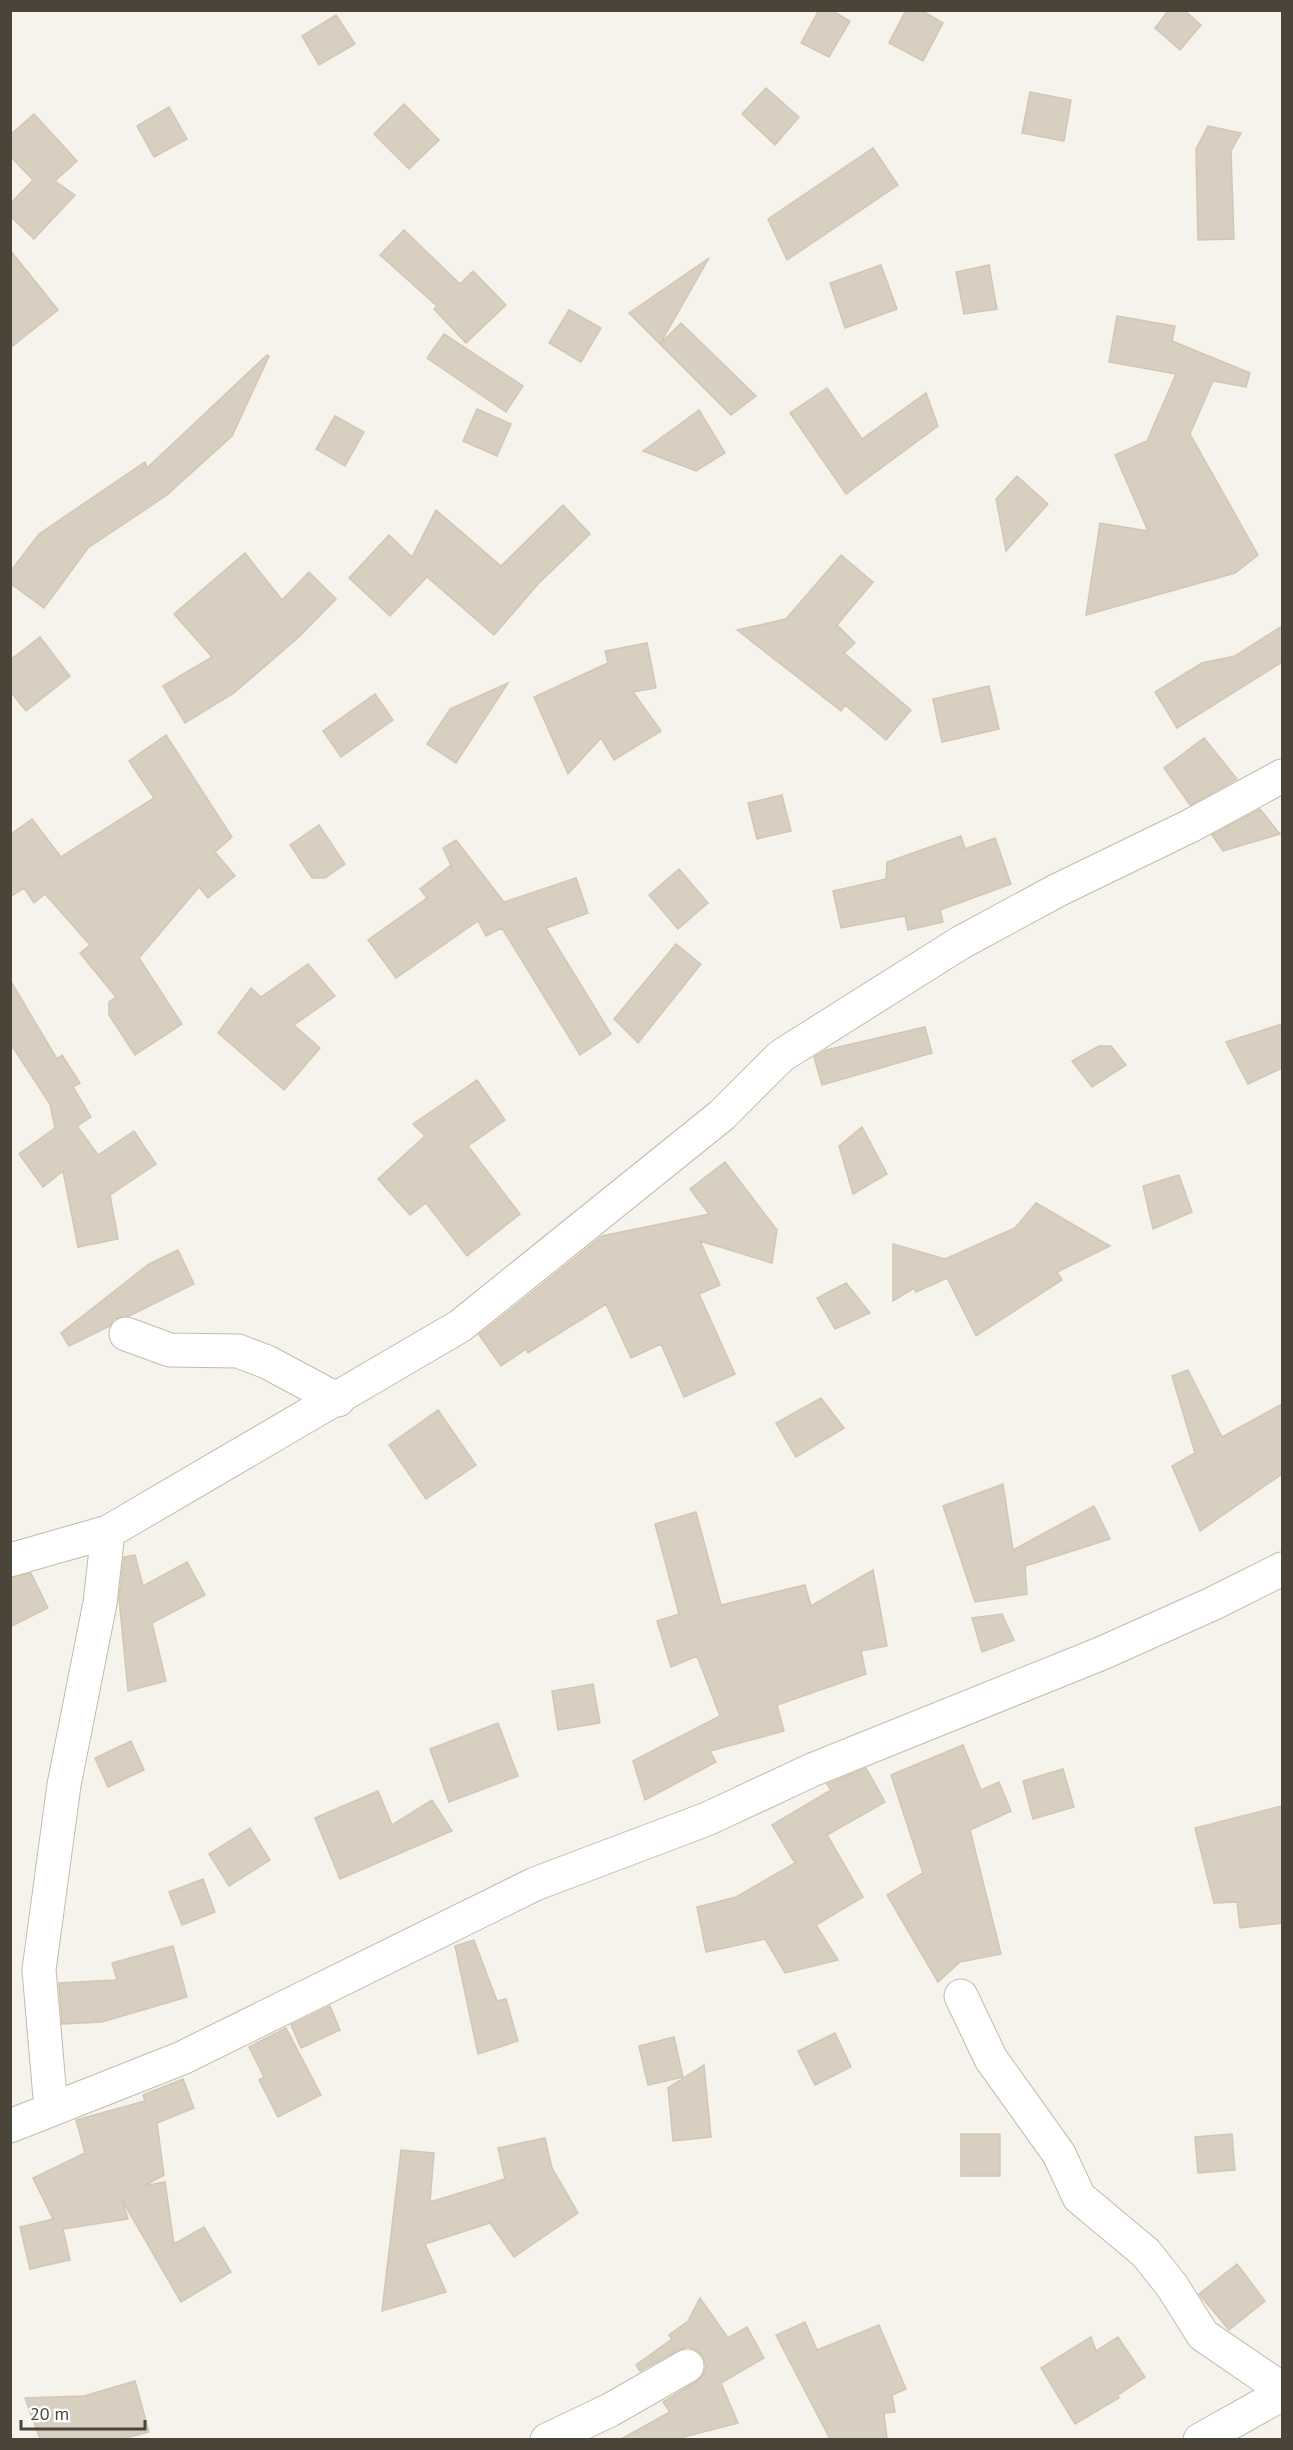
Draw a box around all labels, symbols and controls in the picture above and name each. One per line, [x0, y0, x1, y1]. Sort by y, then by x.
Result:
scale bar [21, 2393, 146, 2431]
text: 20 m [30, 2402, 69, 2425]

